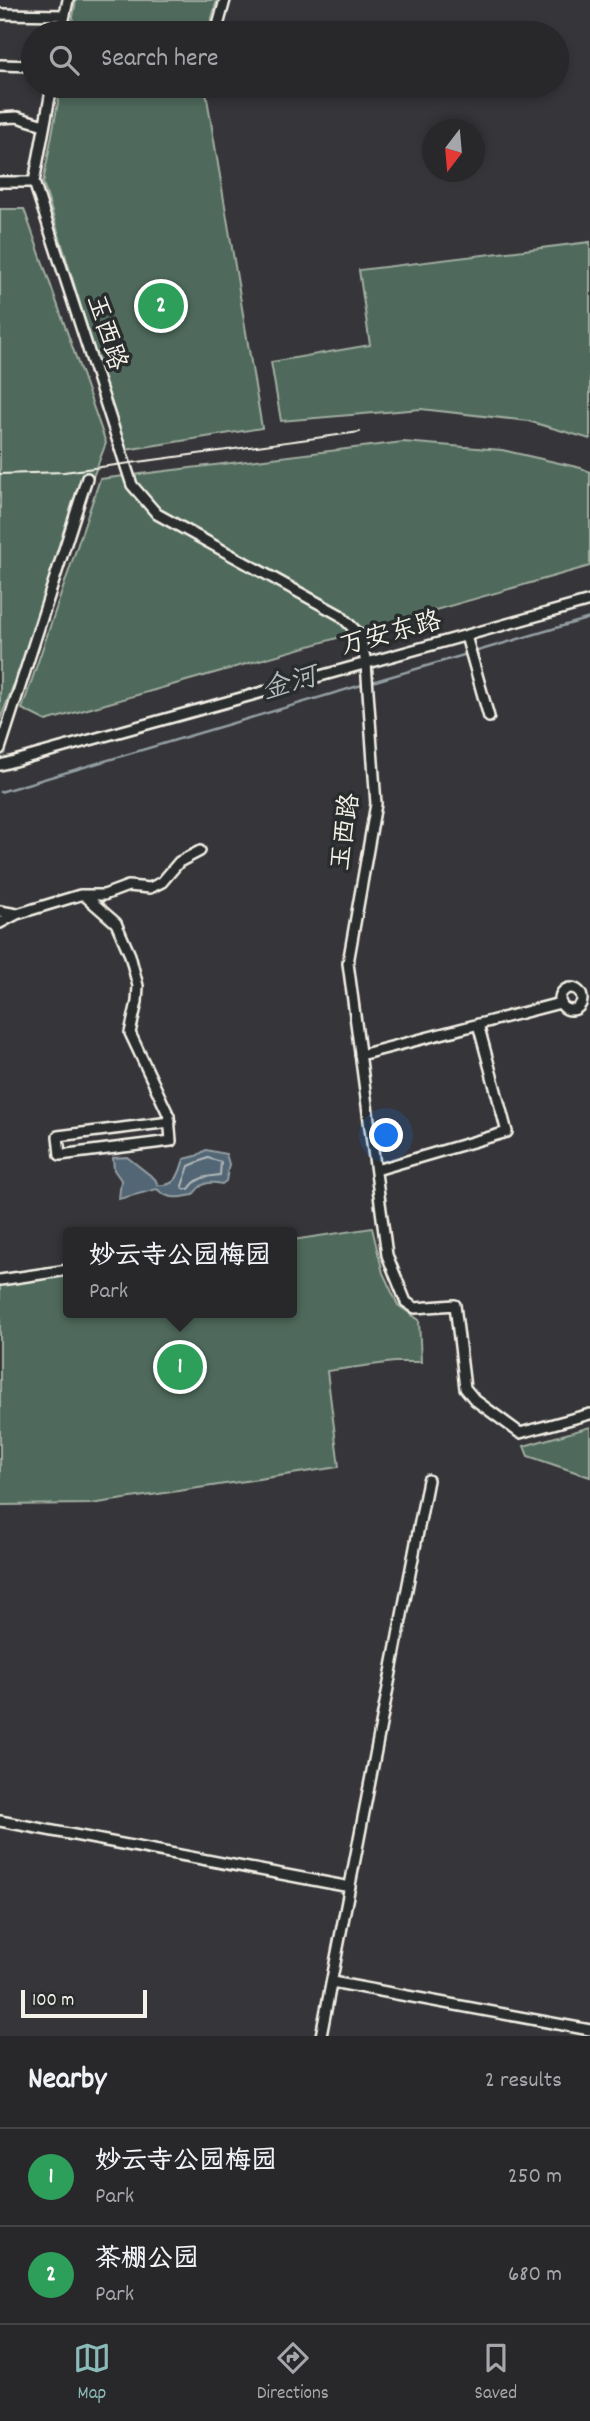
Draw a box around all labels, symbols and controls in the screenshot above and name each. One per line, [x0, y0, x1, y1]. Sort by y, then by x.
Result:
search box [21, 21, 569, 98]
icon: search [45, 41, 83, 79]
text: Search here [101, 41, 219, 78]
north arrow [422, 119, 485, 182]
pin: 2 [138, 280, 184, 332]
street label: 玉西路 [75, 290, 135, 376]
street label: 万安东路 [336, 604, 446, 666]
water label: 金河 [258, 658, 326, 713]
street label: 玉西路 [323, 791, 371, 873]
your location [369, 1118, 403, 1152]
popup [63, 1227, 297, 1318]
text: 妙云寺公园梅园 [89, 1239, 271, 1276]
text: Park [89, 1276, 128, 1309]
pin: 1 [157, 1341, 203, 1393]
scale bar [21, 1987, 147, 2019]
text: 100 m [32, 1988, 74, 2015]
text: Nearby [28, 2060, 106, 2103]
text: 2 results [485, 2065, 562, 2098]
text: 妙云寺公园梅园 [95, 2144, 277, 2181]
text: 1 [48, 2161, 54, 2194]
text: 250 m [508, 2161, 562, 2194]
text: Park [95, 2181, 134, 2214]
text: 茶棚公园 [95, 2242, 199, 2279]
text: 2 [46, 2259, 56, 2292]
text: 680 m [508, 2259, 562, 2292]
text: Park [95, 2279, 134, 2312]
tab: Map [73, 2339, 111, 2408]
tab: Directions [257, 2339, 329, 2408]
tab: Saved [475, 2339, 517, 2408]

